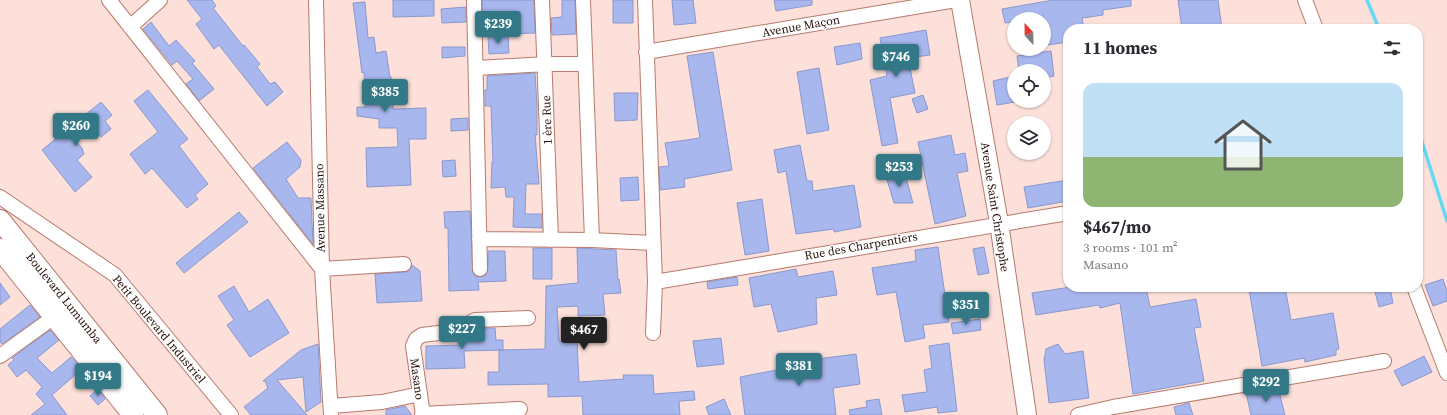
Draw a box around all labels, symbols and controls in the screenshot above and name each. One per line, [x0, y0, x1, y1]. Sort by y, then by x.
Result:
pin: $239 [474, 11, 522, 45]
street label: Avenue Maçon [761, 11, 841, 41]
north arrow [1007, 12, 1051, 56]
map controls [1007, 12, 1051, 160]
text: $239 [484, 15, 512, 32]
text: 11 homes [1083, 36, 1157, 60]
icon: filters [1381, 37, 1403, 59]
pin: $746 [872, 44, 920, 78]
text: $746 [882, 48, 910, 65]
button: locate [1007, 64, 1051, 108]
pin: $385 [361, 79, 409, 113]
text: $385 [371, 83, 399, 100]
street label: 1 ère Rue [538, 95, 556, 145]
icon: home [1207, 109, 1279, 181]
pin: $260 [52, 113, 100, 147]
button: layers [1007, 116, 1051, 160]
text: $260 [62, 117, 90, 134]
street label: Avenue Saint Christophe [977, 141, 1013, 273]
pin: $253 [875, 154, 923, 188]
text: $253 [885, 158, 913, 175]
street label: Avenue Massano [311, 163, 329, 253]
text: $467/mo [1083, 215, 1151, 239]
street label: Rue des Charpentiers [803, 228, 919, 264]
text: 3 rooms · 101 m² [1083, 239, 1178, 256]
street label: Boulevard Lumumba [22, 249, 106, 347]
text: Masano [1083, 256, 1128, 273]
street label: Petit Boulevard Industriel [109, 271, 209, 387]
pin: $351 [942, 292, 990, 326]
text: $351 [952, 296, 980, 313]
pin: $227 [438, 316, 486, 350]
pin: $467 [560, 317, 608, 351]
text: $227 [448, 320, 476, 337]
text: $467 [570, 321, 598, 338]
pin: $381 [775, 353, 823, 387]
street label: Masano [406, 357, 428, 401]
text: $381 [785, 357, 813, 374]
pin: $194 [74, 363, 122, 397]
text: $194 [84, 367, 112, 384]
pin: $292 [1242, 369, 1290, 403]
text: $292 [1252, 373, 1280, 390]

